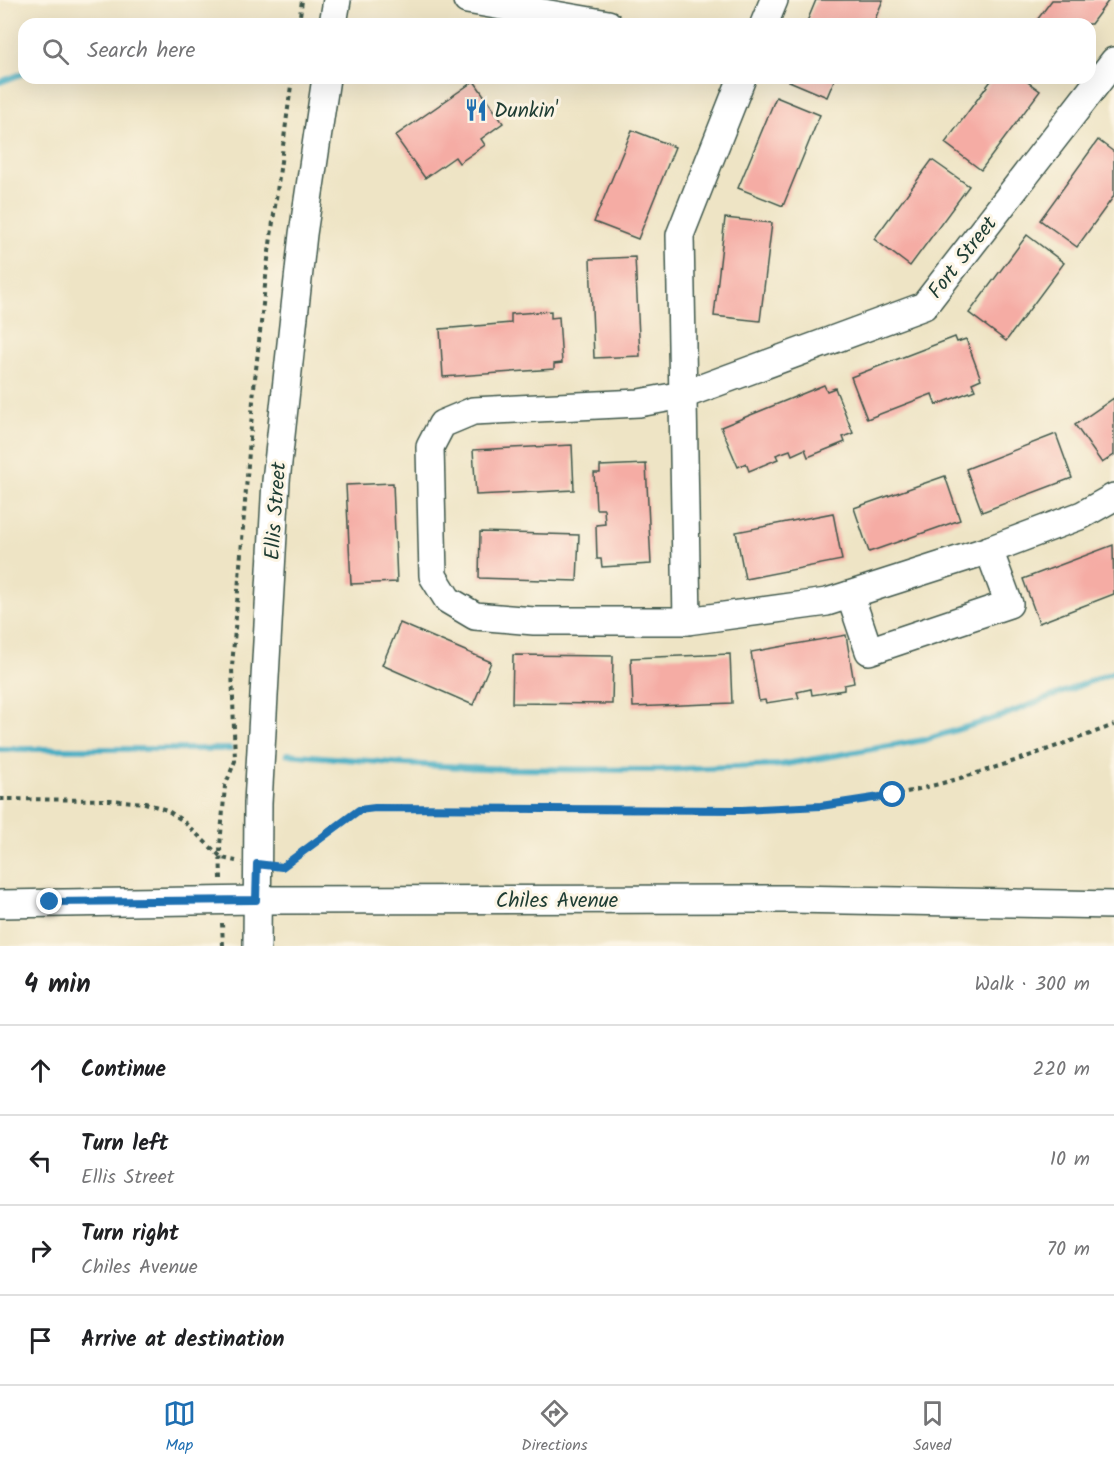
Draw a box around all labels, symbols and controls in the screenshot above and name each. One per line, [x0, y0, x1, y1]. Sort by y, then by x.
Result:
search box [18, 18, 1096, 84]
text: Search here [87, 34, 195, 69]
icon: search [39, 35, 72, 68]
place label: Dunkin' [494, 95, 559, 128]
restaurant icon: Dunkin' [463, 97, 489, 123]
street label: Fort Street [920, 209, 1007, 306]
street label: Ellis Street [257, 460, 296, 561]
route start [879, 781, 905, 807]
street label: Chiles Avenue [496, 885, 619, 918]
route end [36, 888, 62, 914]
text: 4 min [24, 964, 91, 1006]
text: Walk · 300 m [975, 969, 1090, 1001]
text: Continue [81, 1053, 166, 1088]
icon: ahead [24, 1054, 57, 1087]
text: 220 m [1033, 1054, 1090, 1086]
text: Turn left [81, 1127, 168, 1162]
icon: left [24, 1144, 57, 1177]
text: 10 m [1050, 1144, 1090, 1176]
text: Ellis Street [81, 1162, 175, 1194]
text: Turn right [81, 1217, 179, 1252]
icon: right [24, 1234, 57, 1267]
text: 70 m [1047, 1234, 1090, 1266]
text: Chiles Avenue [81, 1252, 198, 1284]
text: Arrive at destination [81, 1323, 284, 1358]
icon: arrive [24, 1324, 57, 1357]
tab: Map [163, 1397, 196, 1458]
tab: Directions [521, 1397, 588, 1458]
tab: Saved [913, 1397, 951, 1458]

